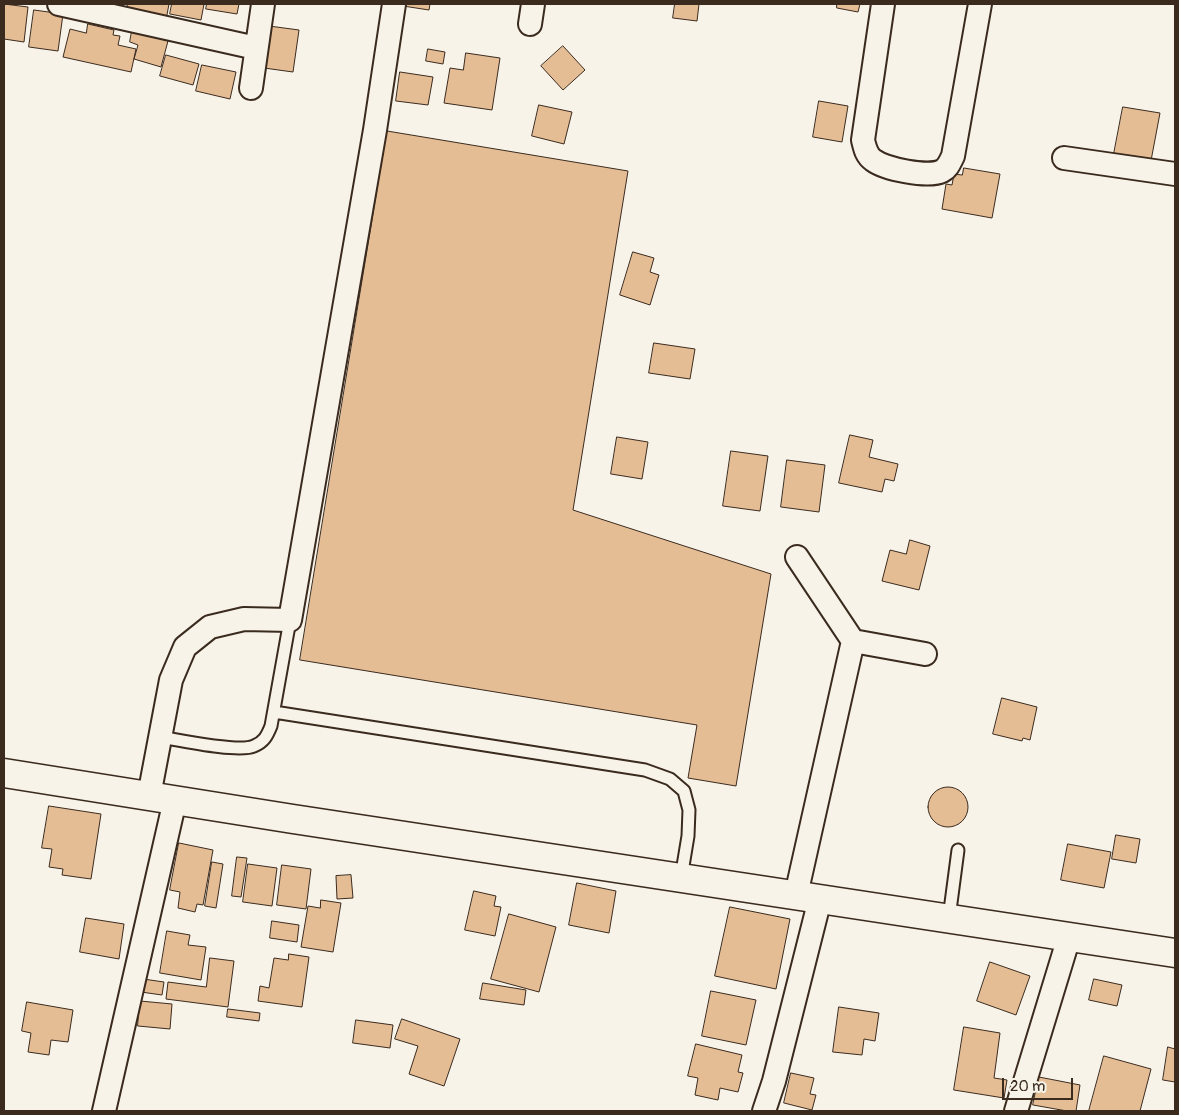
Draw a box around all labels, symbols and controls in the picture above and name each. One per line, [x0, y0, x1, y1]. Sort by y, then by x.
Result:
scale bar [1004, 1068, 1075, 1100]
text: 20 m [1010, 1077, 1045, 1096]

